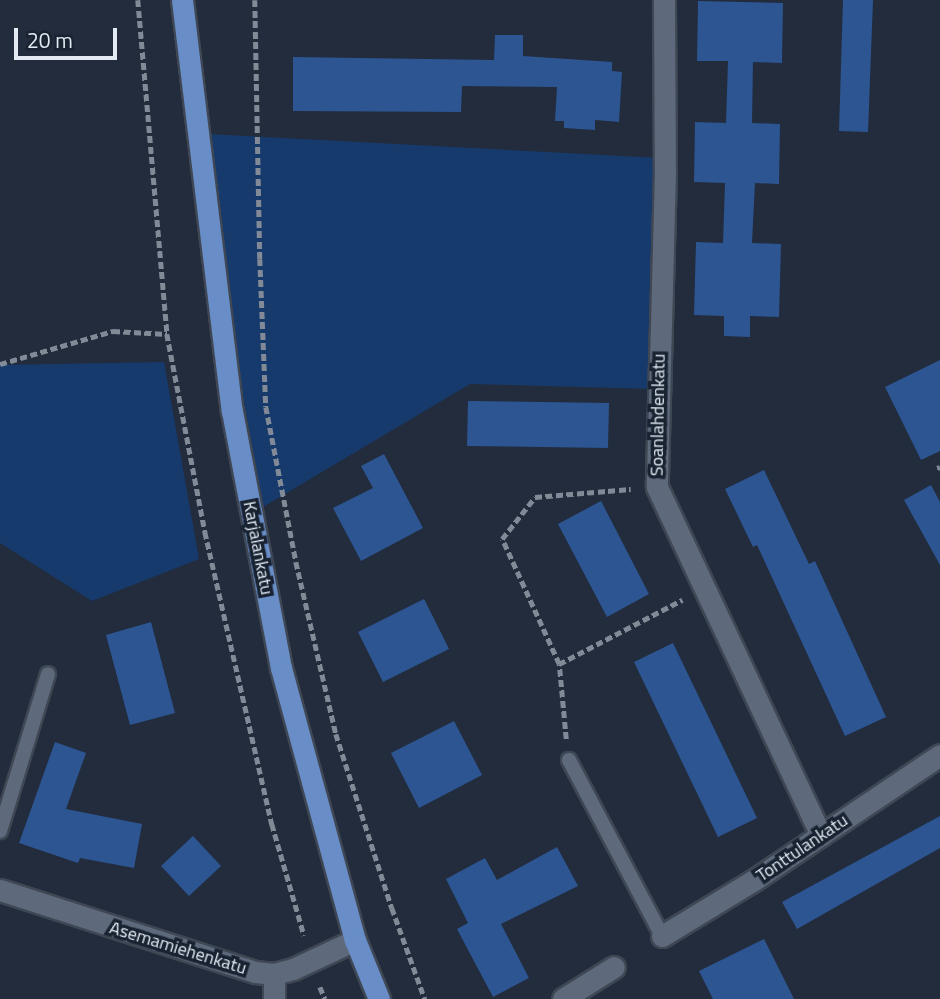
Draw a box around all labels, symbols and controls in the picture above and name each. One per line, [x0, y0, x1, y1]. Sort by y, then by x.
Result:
scale bar [18, 14, 121, 58]
text: 20 m [27, 24, 73, 56]
street label: Soanlahdenkatu [646, 354, 670, 476]
street label: Karjalankatu [238, 499, 278, 597]
street label: Tonttulankatu [752, 810, 852, 886]
street label: Asemamiehenkatu [107, 917, 249, 979]

